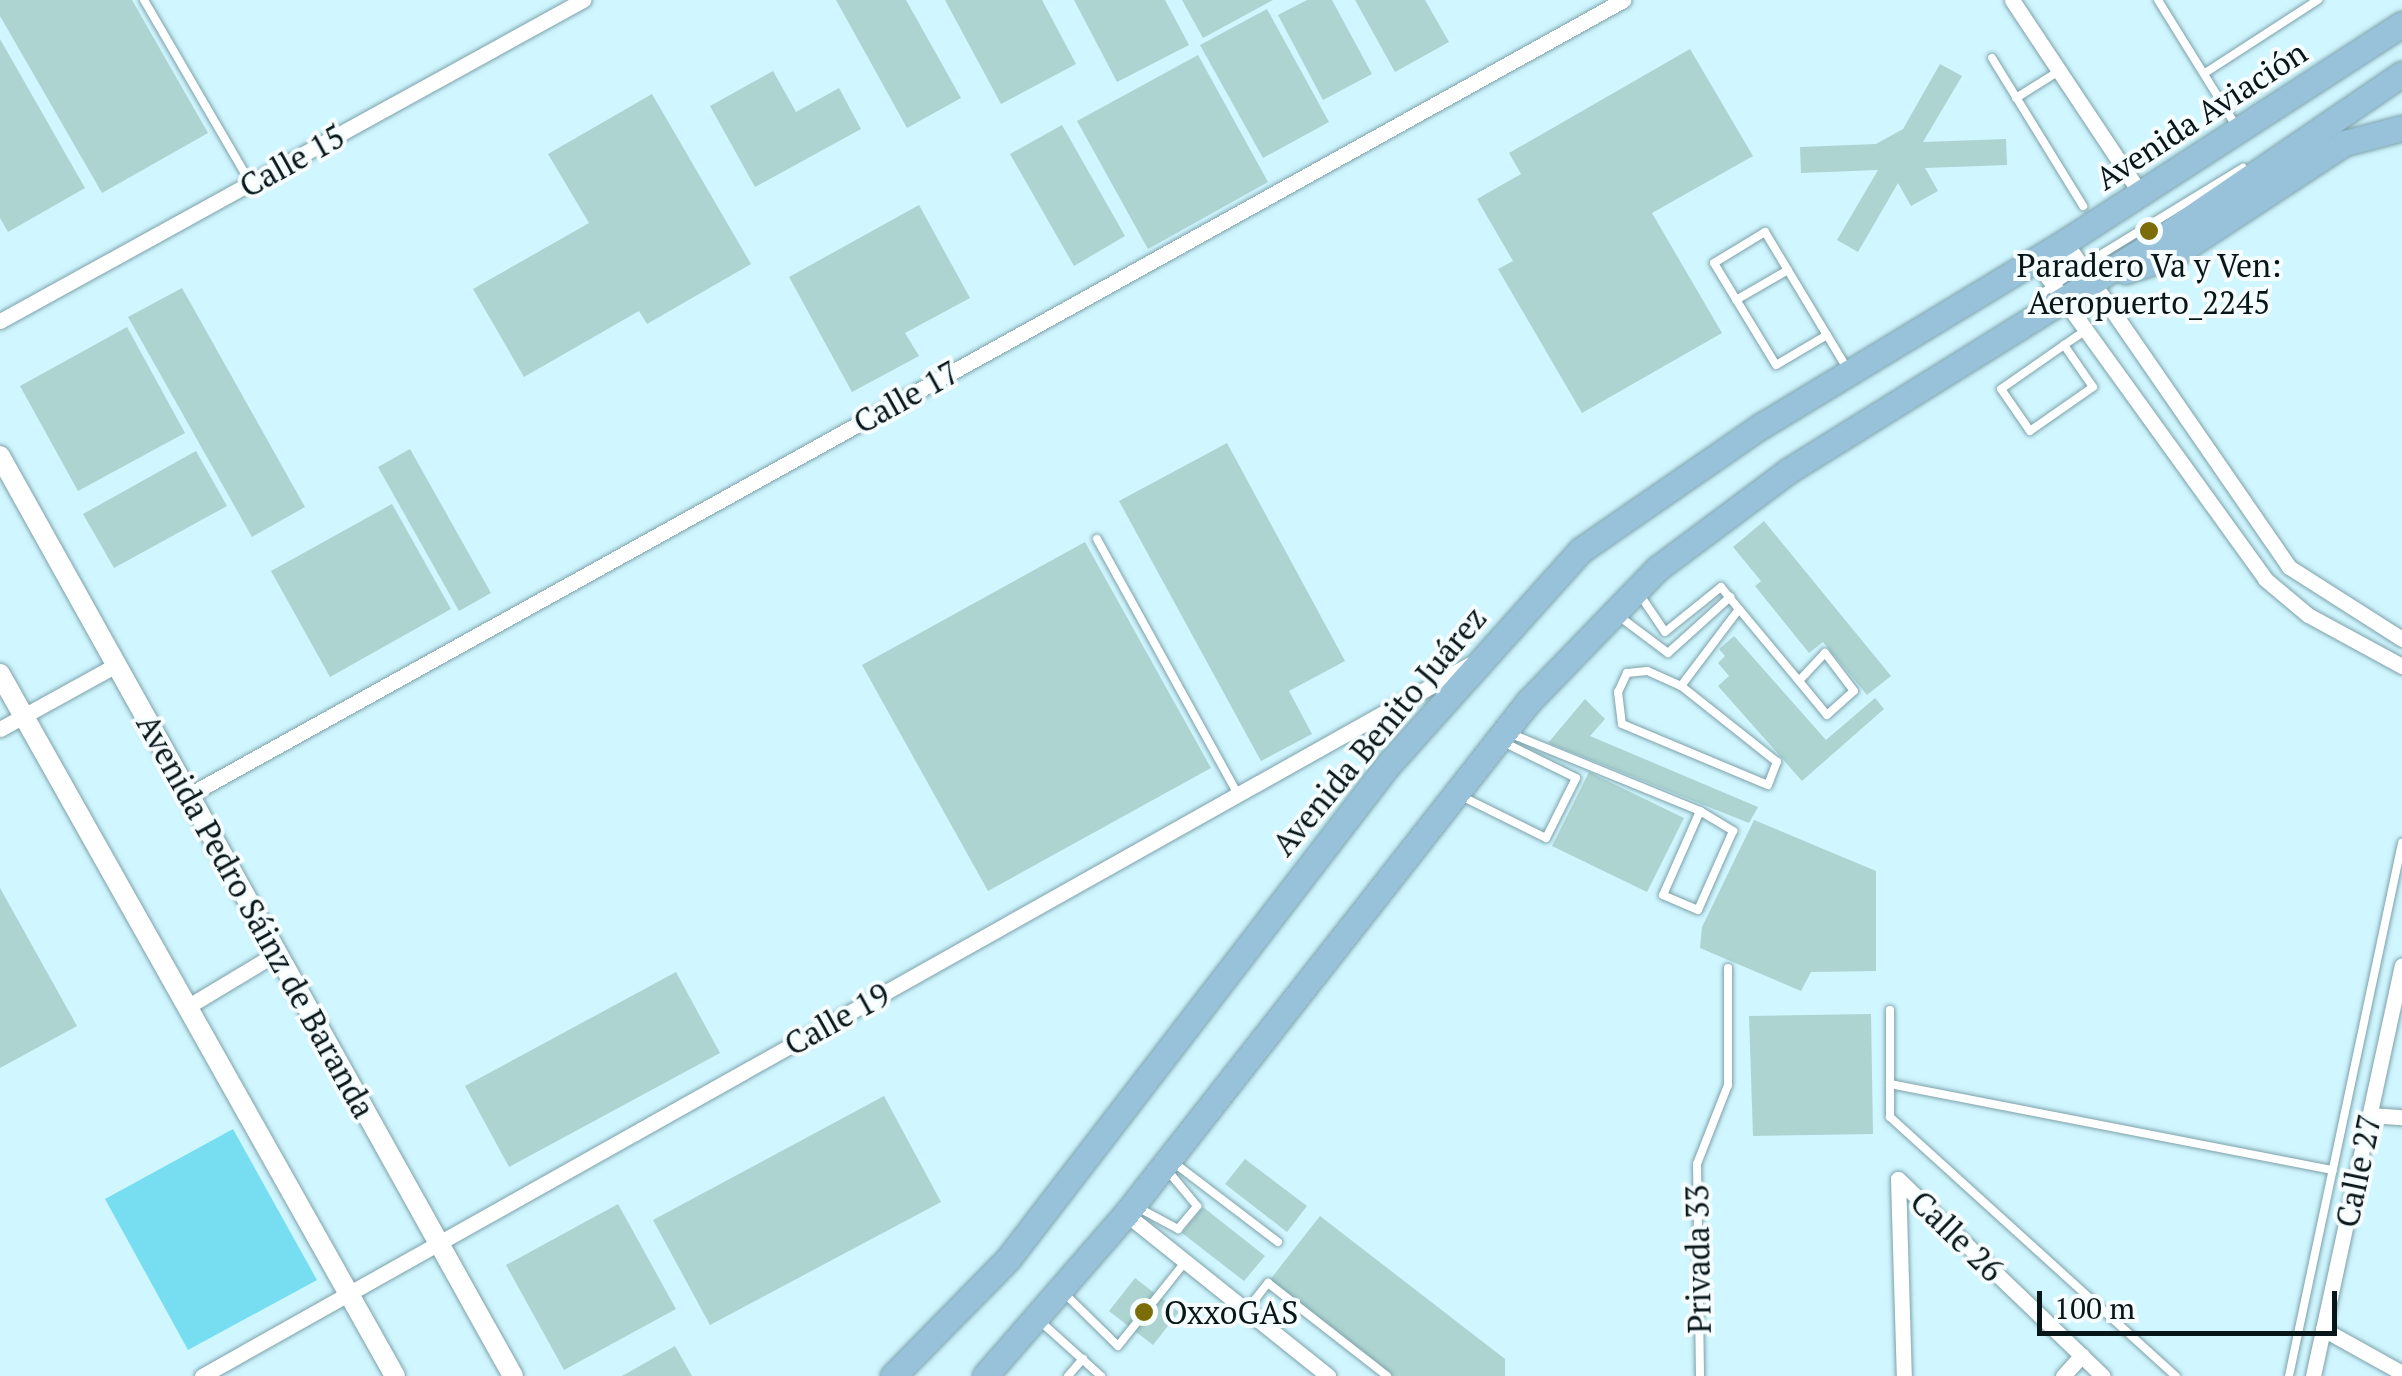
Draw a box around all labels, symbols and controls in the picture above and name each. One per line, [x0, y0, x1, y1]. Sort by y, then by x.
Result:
street label: Avenida Aviación [2088, 32, 2314, 198]
street label: Calle 15 [233, 117, 351, 205]
marker: Paradero Va y Ven: Aeropuerto_2245 [2138, 220, 2160, 242]
place label: Paradero Va y Ven: Aeropuerto_2245 [2016, 247, 2282, 322]
street label: Calle 17 [847, 353, 965, 441]
street label: Avenida Benito Juárez [1264, 599, 1494, 863]
street label: Avenida Pedro Sáinz de Baranda [129, 707, 383, 1125]
street label: Calle 19 [778, 975, 896, 1063]
street label: Calle 27 [2327, 1111, 2389, 1231]
street label: Calle 26 [1903, 1183, 2011, 1289]
street label: Privada 33 [1678, 1184, 1718, 1334]
scale bar [2042, 1271, 2342, 1333]
text: 100 m [2054, 1288, 2135, 1328]
place label: OxxoGAS [1164, 1293, 1298, 1331]
marker: OxxoGAS [1133, 1301, 1155, 1323]

